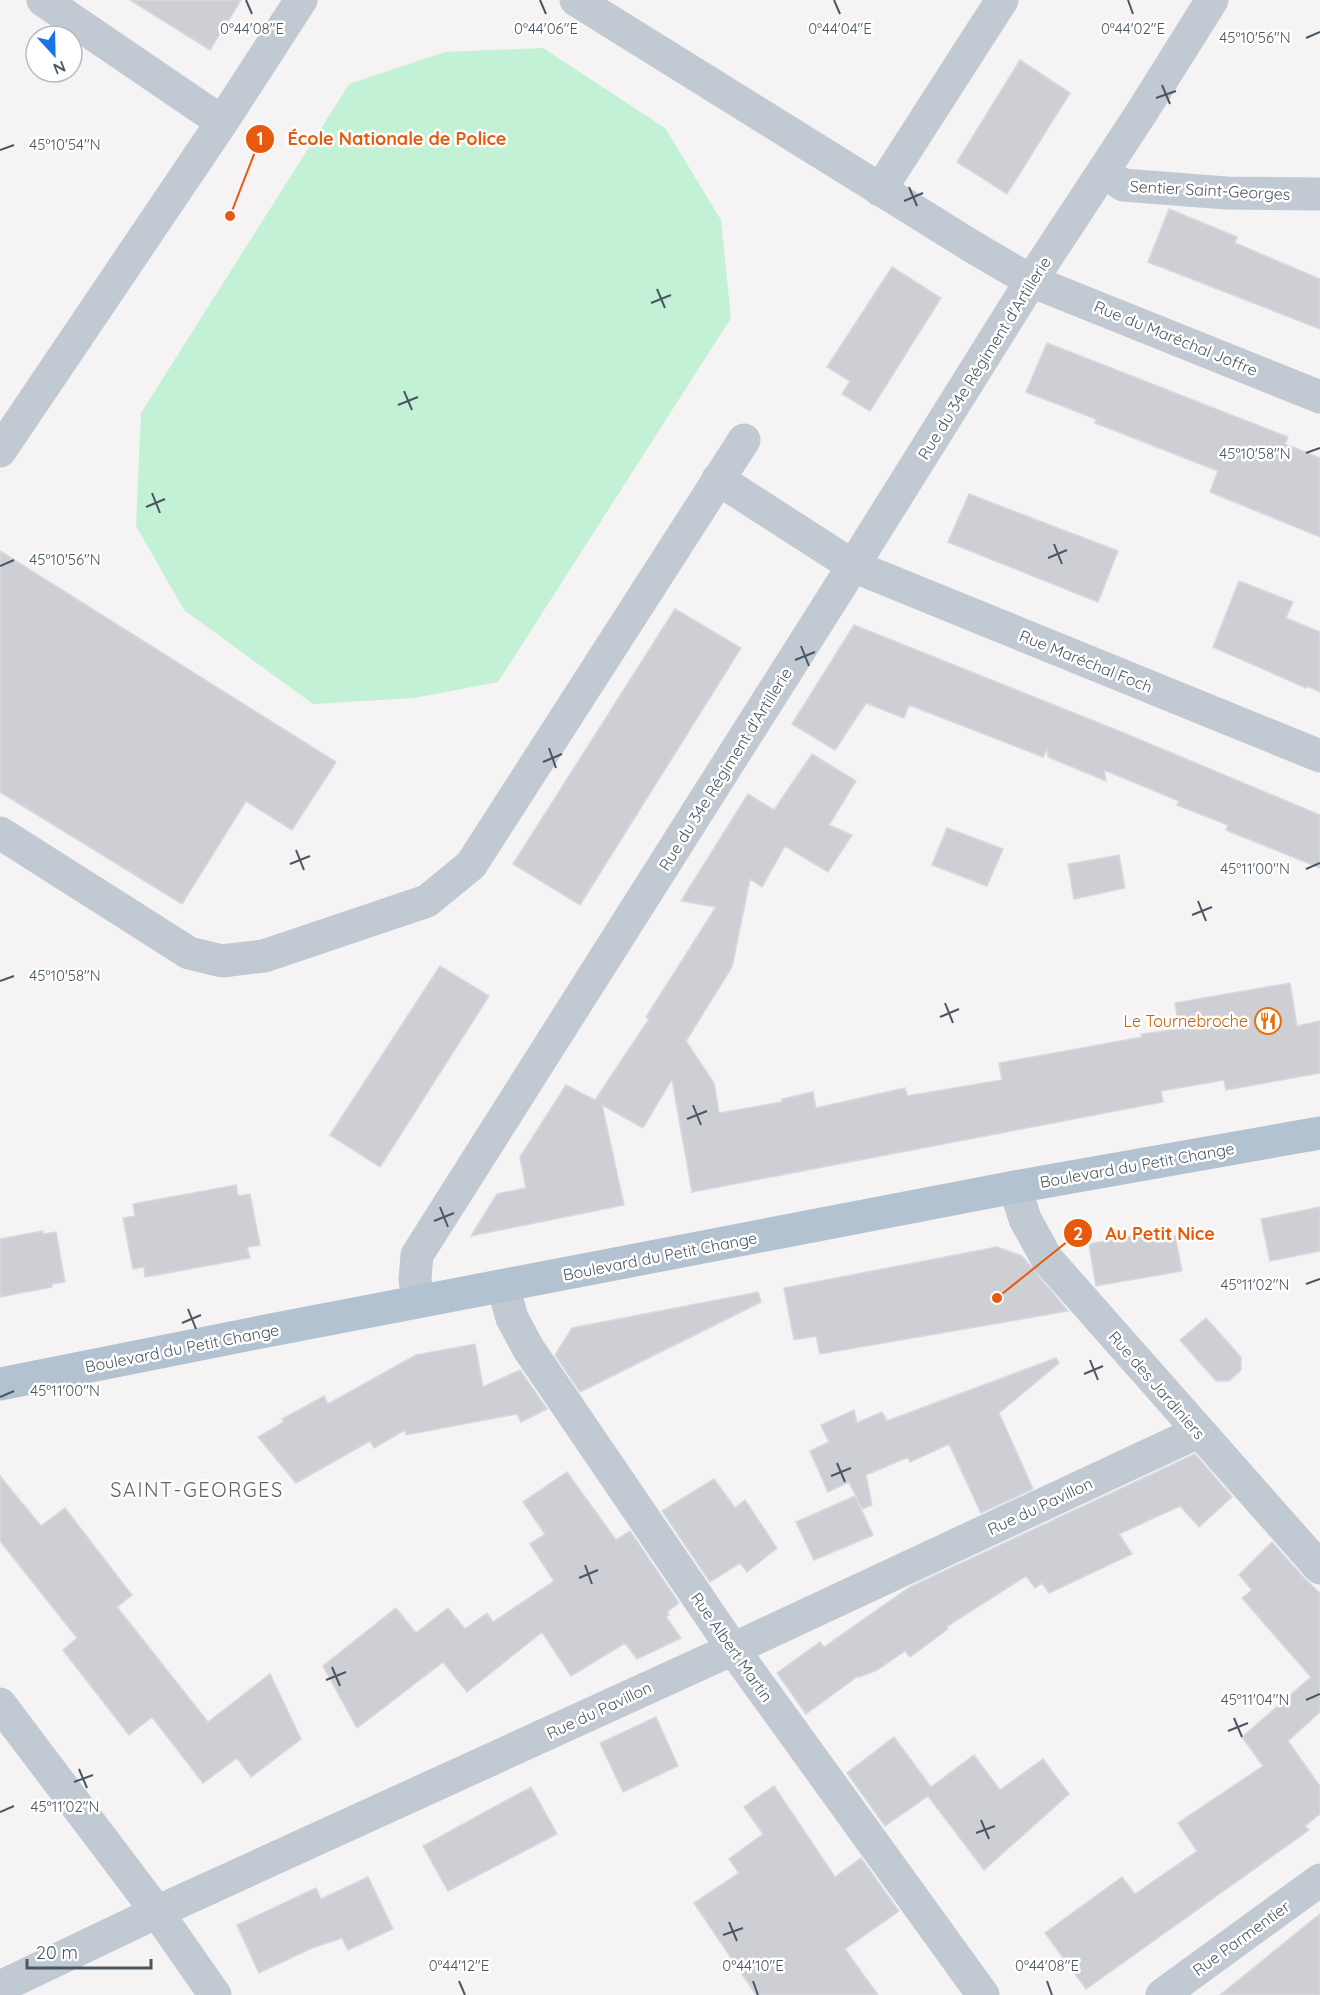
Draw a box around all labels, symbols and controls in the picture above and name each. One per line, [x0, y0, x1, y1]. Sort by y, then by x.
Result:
text: 0°44'08"E [220, 19, 284, 38]
text: 0°44'06"E [514, 19, 578, 38]
text: 0°44'04"E [808, 19, 872, 38]
text: 0°44'02"E [1101, 19, 1165, 38]
north arrow [24, 24, 84, 84]
text: 45°10'56"N [1219, 28, 1291, 47]
text: N [50, 56, 69, 79]
callout: École Nationale de Police [245, 121, 518, 157]
text: 1 [256, 127, 264, 150]
text: École Nationale de Police [288, 127, 506, 150]
text: 45°10'54"N [29, 135, 101, 154]
street label: Sentier Saint-Georges [1129, 176, 1291, 204]
street label: Rue du 34e Régiment d'Artillerie [913, 253, 1055, 463]
street label: Rue du Maréchal Joffre [1091, 296, 1261, 380]
text: 45°10'58"N [1219, 444, 1291, 463]
text: 45°10'56"N [29, 550, 101, 569]
street label: Rue Maréchal Foch [1017, 625, 1155, 697]
street label: Rue du 34e Régiment d'Artillerie [654, 664, 796, 874]
text: 45°11'00"N [1220, 859, 1290, 878]
text: 45°10'58"N [29, 966, 101, 985]
restaurant icon: Le Tournebroche [1253, 1006, 1283, 1036]
place label: Le Tournebroche [1124, 1011, 1248, 1031]
street label: Boulevard du Petit Change [1038, 1138, 1236, 1192]
callout: Au Petit Nice [1063, 1215, 1227, 1251]
text: 2 [1073, 1222, 1083, 1245]
text: Au Petit Nice [1105, 1222, 1215, 1245]
street label: Boulevard du Petit Change [561, 1227, 759, 1285]
text: 45°11'02"N [1220, 1275, 1290, 1294]
street label: Boulevard du Petit Change [83, 1319, 281, 1377]
street label: Rue des Jardiniers [1105, 1327, 1209, 1443]
text: 45°11'00"N [30, 1381, 100, 1400]
street label: Rue du Pavillon [984, 1473, 1096, 1539]
district label: SAINT-GEORGES [110, 1477, 284, 1502]
street label: Rue Albert Martin [687, 1588, 777, 1706]
street label: Rue du Pavillon [543, 1677, 655, 1743]
text: 45°11'04"N [1221, 1690, 1289, 1709]
text: 45°11'02"N [30, 1797, 100, 1816]
street label: Rue Parmentier [1188, 1896, 1294, 1980]
scale bar [27, 1932, 152, 1970]
text: 20 m [36, 1941, 78, 1964]
text: 0°44'12"E [429, 1956, 489, 1975]
text: 0°44'10"E [722, 1956, 784, 1975]
text: 0°44'08"E [1015, 1956, 1079, 1975]

